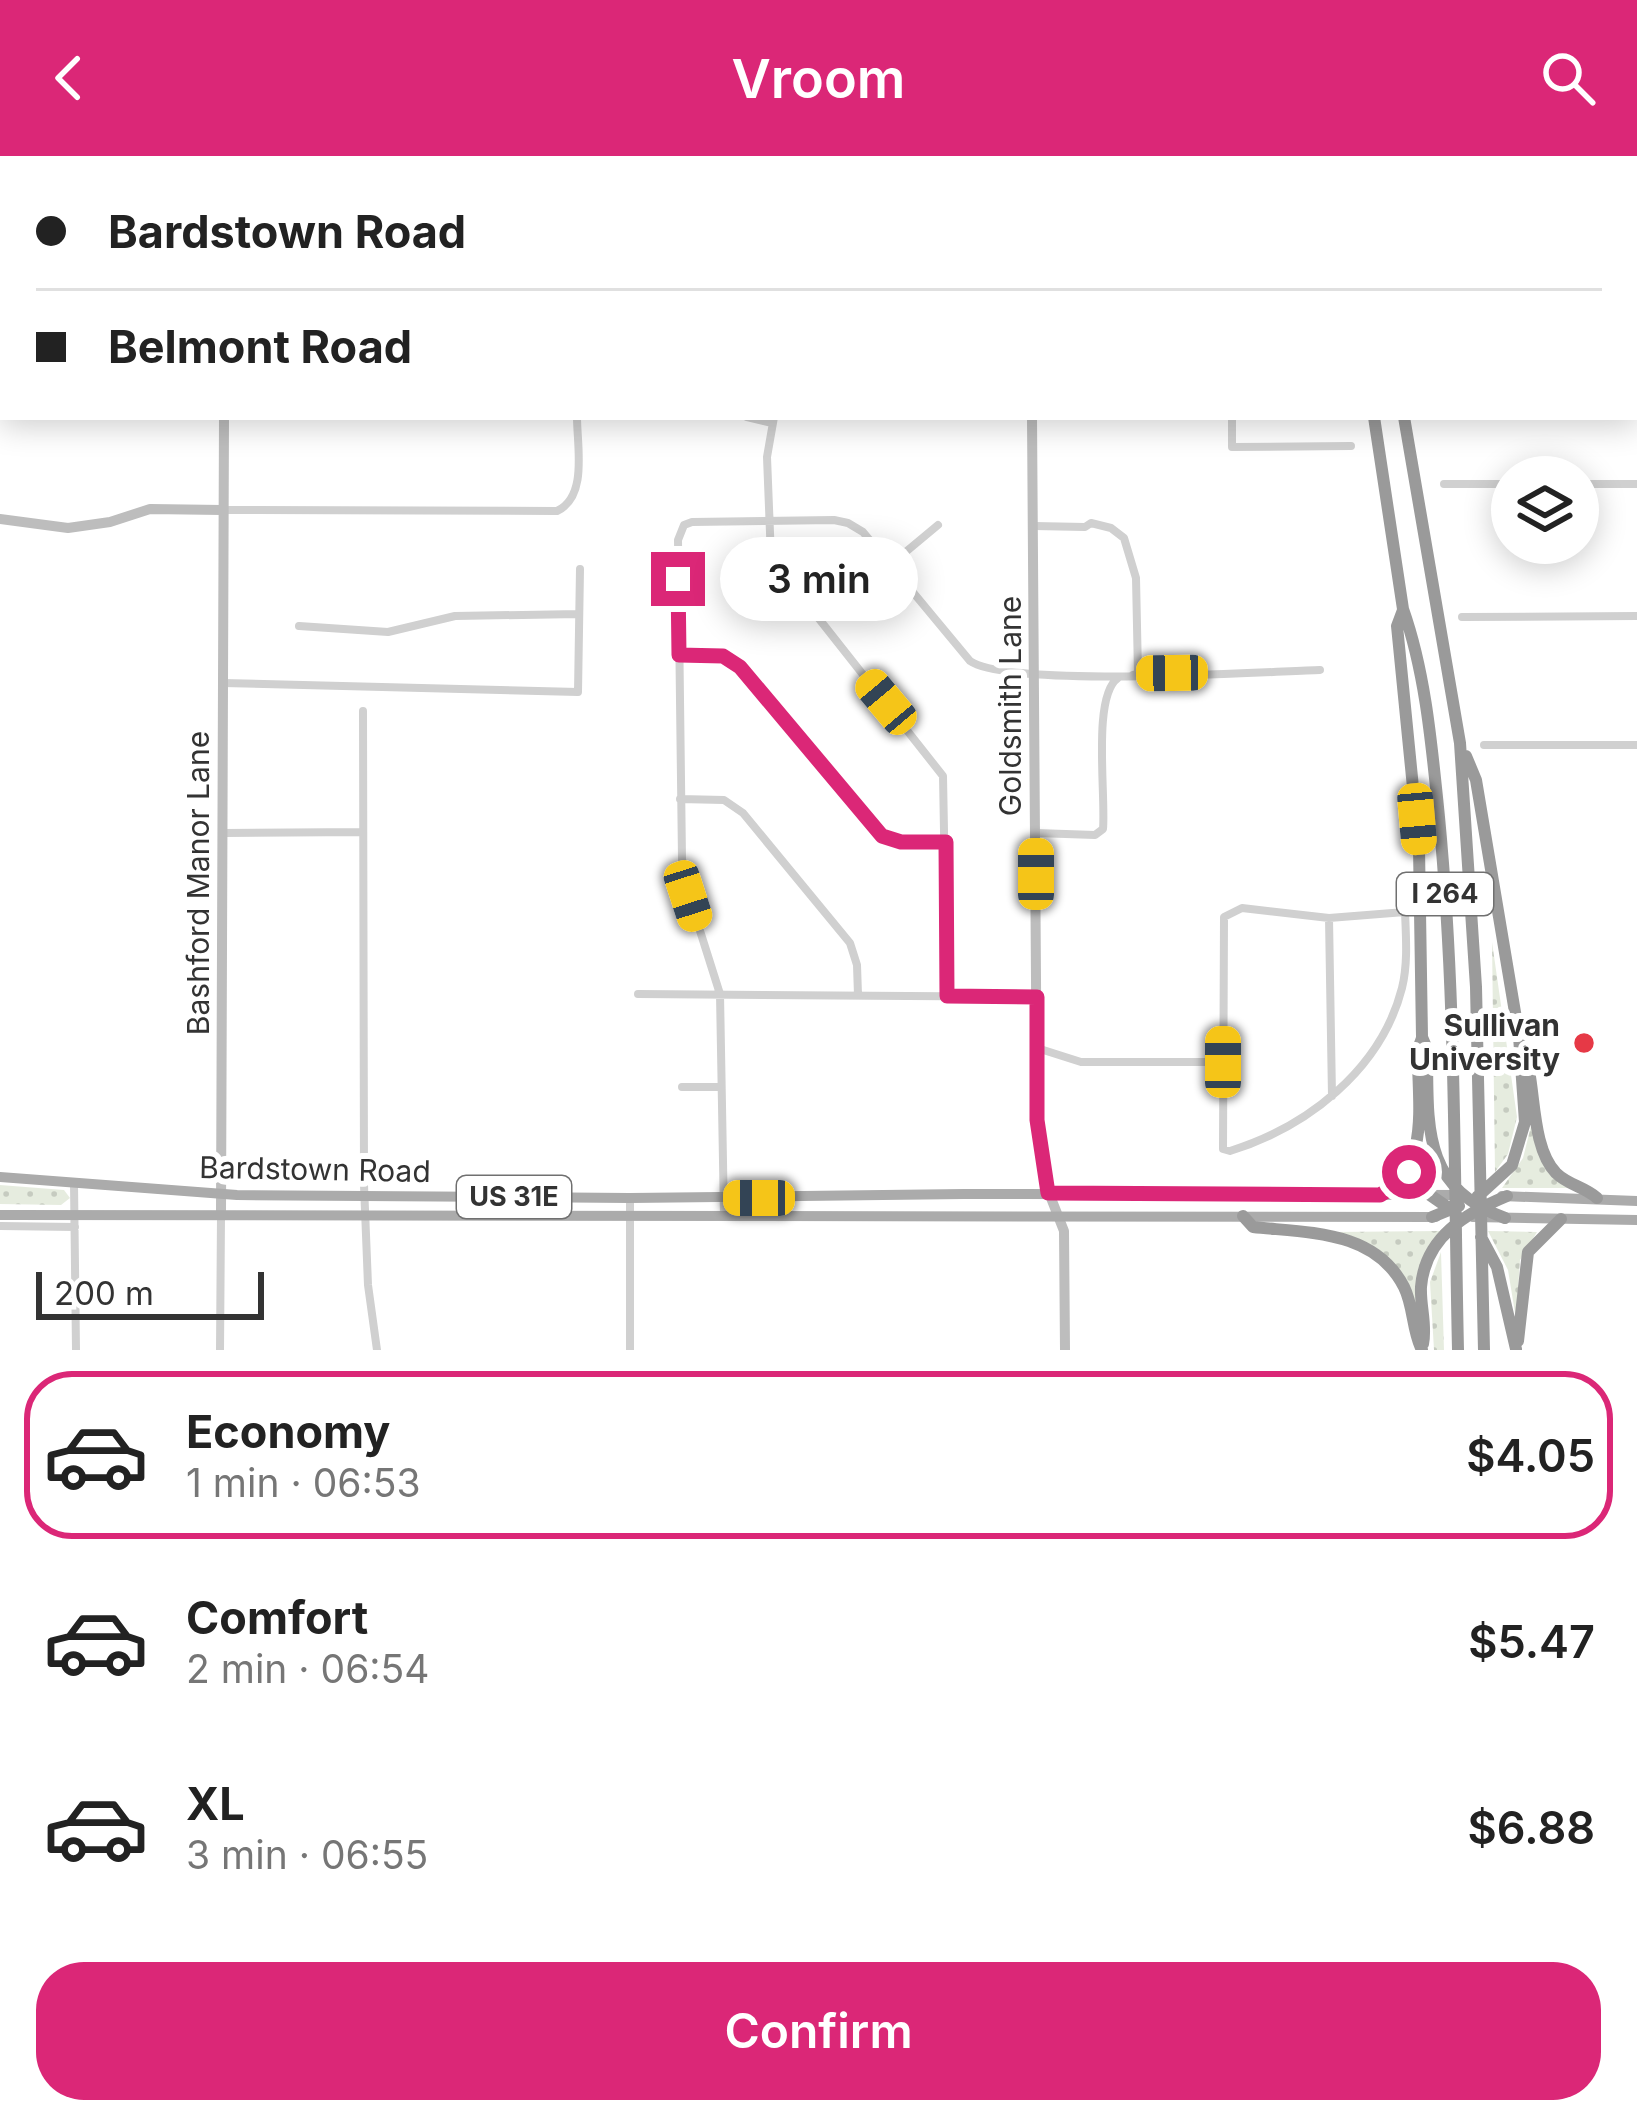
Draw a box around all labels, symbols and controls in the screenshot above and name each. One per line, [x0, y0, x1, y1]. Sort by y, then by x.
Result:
icon: back [36, 45, 102, 111]
icon: search [1535, 45, 1601, 111]
text: Vroom [732, 46, 905, 111]
text: Bardstown Road [108, 204, 466, 259]
text: Belmont Road [108, 319, 412, 374]
map controls [1491, 456, 1599, 564]
button: layers [1491, 456, 1599, 564]
callout: 3 min [720, 537, 918, 621]
route end [651, 552, 705, 606]
text: 3 min [767, 555, 871, 602]
street label: Goldsmith Lane [992, 596, 1028, 816]
car [1136, 654, 1208, 692]
car [849, 663, 923, 741]
street label: Bashford Manor Lane [180, 731, 216, 1035]
car [1396, 782, 1438, 856]
car [1018, 838, 1054, 910]
car [660, 856, 716, 936]
road number: I 264 [1397, 873, 1493, 915]
place label: Sullivan University [1409, 1007, 1560, 1077]
car [1205, 1026, 1241, 1098]
marker: Sullivan University [1571, 1030, 1597, 1056]
route start [1382, 1145, 1436, 1199]
street label: Bardstown Road [199, 1149, 431, 1189]
road number: US 31E [457, 1176, 571, 1218]
car [723, 1180, 795, 1216]
scale bar [36, 1266, 264, 1319]
text: 200 m [54, 1273, 154, 1313]
icon: car [42, 1401, 150, 1509]
text: Economy [186, 1404, 390, 1459]
text: $4.05 [1466, 1428, 1595, 1483]
text: 1 min · 06:53 [186, 1459, 420, 1506]
icon: car [42, 1587, 150, 1695]
text: Comfort [186, 1590, 368, 1645]
text: $5.47 [1468, 1614, 1595, 1669]
text: 2 min · 06:54 [186, 1645, 430, 1692]
icon: car [42, 1773, 150, 1881]
text: XL [186, 1776, 245, 1831]
text: $6.88 [1468, 1800, 1595, 1855]
text: 3 min · 06:55 [186, 1831, 428, 1878]
button: Confirm [36, 1962, 1601, 2100]

